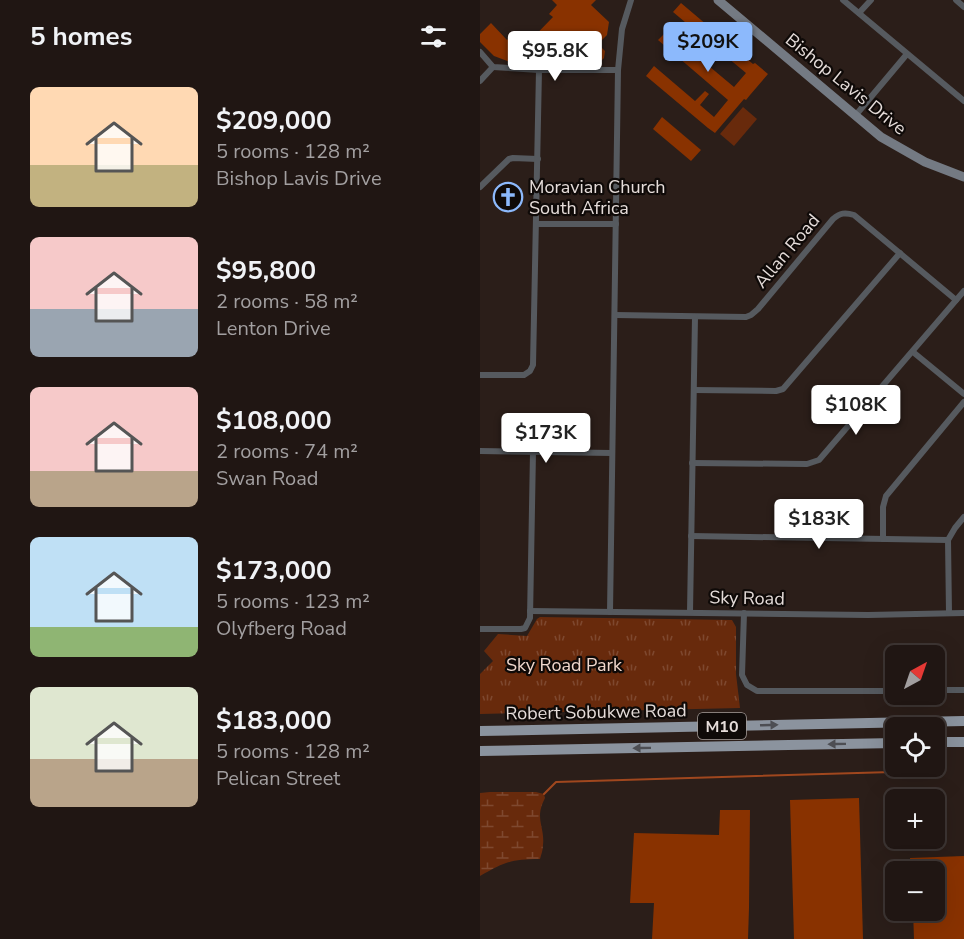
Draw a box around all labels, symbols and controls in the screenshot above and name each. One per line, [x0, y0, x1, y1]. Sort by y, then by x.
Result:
text: 5 homes [30, 19, 132, 54]
icon: filters [417, 20, 450, 53]
pin: $209K [666, 22, 750, 73]
text: $209K [677, 28, 739, 55]
street label: Bishop Lavis Drive [781, 28, 911, 140]
pin: $95.8K [506, 31, 604, 82]
text: $95.8K [522, 37, 588, 64]
text: $209,000 [216, 103, 332, 138]
icon: home [78, 111, 150, 183]
text: 5 rooms · 128 m² [216, 138, 370, 165]
text: Bishop Lavis Drive [216, 165, 382, 192]
place label: Moravian Church South Africa [529, 175, 665, 220]
church icon: Moravian Church South Africa [492, 181, 524, 213]
street label: Allan Road [749, 209, 825, 293]
text: $95,800 [216, 253, 316, 288]
icon: home [78, 261, 150, 333]
text: 2 rooms · 58 m² [216, 288, 358, 315]
text: Lenton Drive [216, 315, 331, 342]
pin: $108K [814, 385, 898, 436]
text: $108K [825, 391, 887, 418]
text: $108,000 [216, 403, 332, 438]
icon: home [78, 411, 150, 483]
pin: $173K [504, 413, 588, 464]
text: $173K [515, 419, 577, 446]
text: 2 rooms · 74 m² [216, 438, 358, 465]
text: Swan Road [216, 465, 318, 492]
pin: $183K [777, 499, 861, 550]
text: $183K [788, 505, 850, 532]
text: $173,000 [216, 553, 332, 588]
icon: home [78, 561, 150, 633]
street label: Sky Road [709, 585, 785, 611]
text: 5 rooms · 123 m² [216, 588, 370, 615]
text: Olyfberg Road [216, 615, 347, 642]
north arrow [885, 645, 945, 705]
map controls [885, 645, 945, 921]
park label: Sky Road Park [506, 653, 623, 677]
street label: Robert Sobukwe Road [505, 698, 687, 726]
text: $183,000 [216, 703, 332, 738]
icon: home [78, 711, 150, 783]
road number: M10 [698, 713, 746, 739]
button: locate [885, 717, 945, 777]
one-way arrow [760, 720, 779, 729]
text: 5 rooms · 128 m² [216, 738, 370, 765]
one-way arrow [828, 739, 847, 749]
one-way arrow [633, 743, 652, 753]
text: Pelican Street [216, 765, 340, 792]
button: + [885, 789, 945, 849]
button: − [885, 861, 945, 921]

